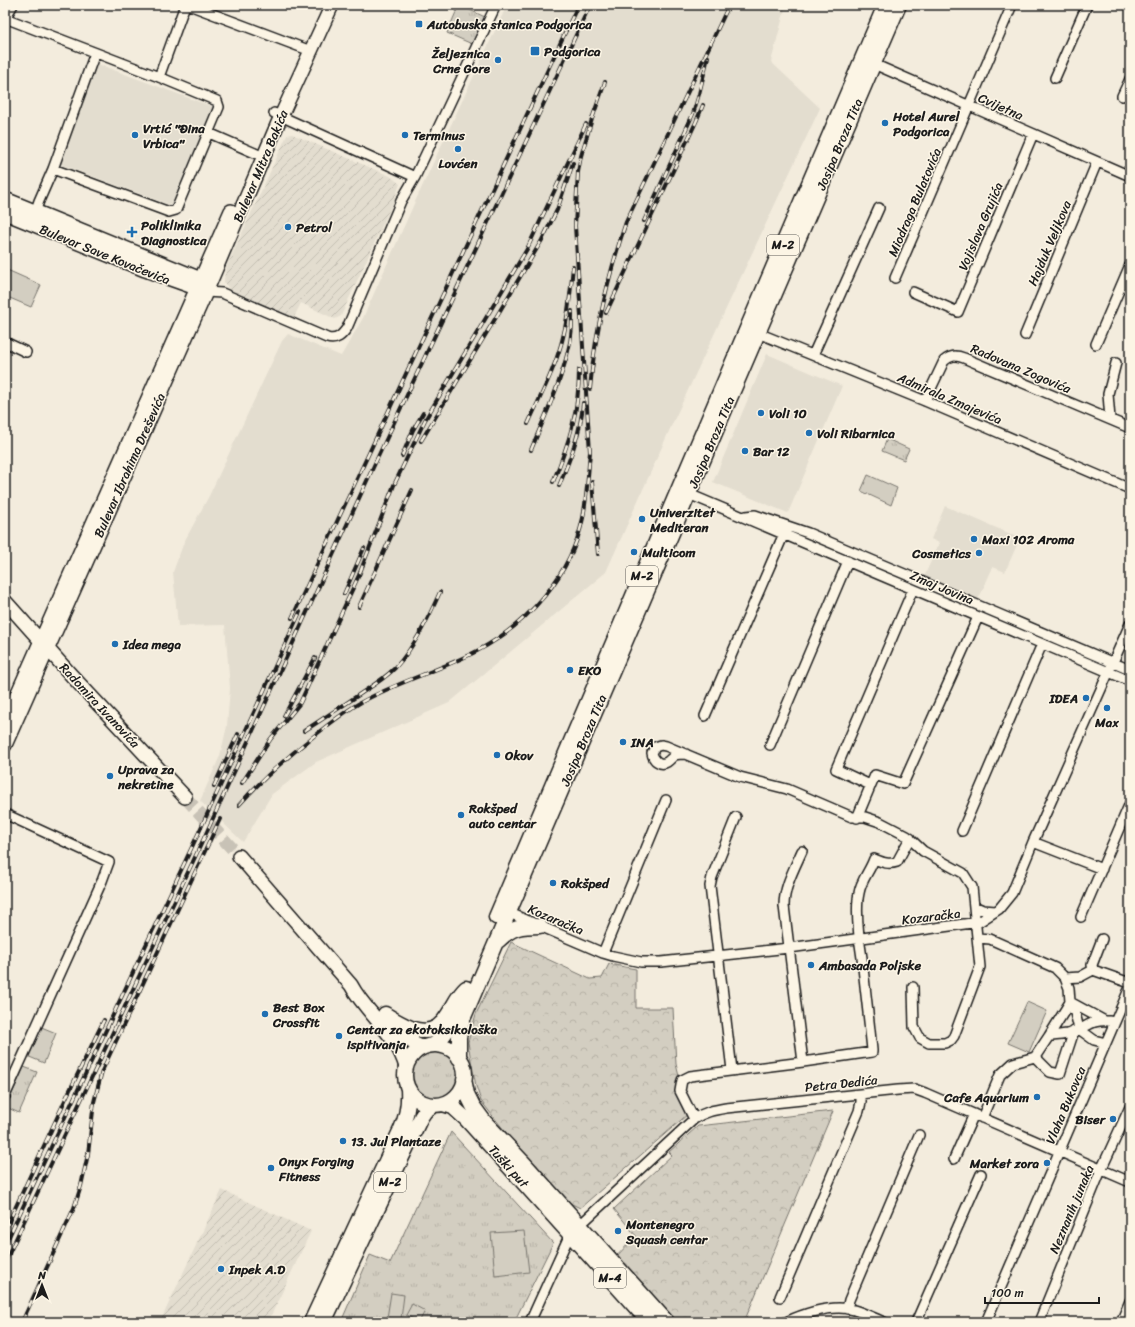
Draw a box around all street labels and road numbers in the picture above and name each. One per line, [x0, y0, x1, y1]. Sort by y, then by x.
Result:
street label: Cvijetna [974, 86, 1028, 127]
street label: Josipa Broza Tita [809, 94, 869, 195]
street label: Bulevar Mitra Bakića [226, 106, 295, 226]
street label: Miodraga Bulatovića [881, 144, 948, 260]
street label: Vojislava Grujića [952, 178, 1010, 274]
street label: Hajduk Veljkova [1021, 196, 1078, 290]
street label: Bulevar Save Kovačevića [36, 218, 174, 291]
road number: M-2 [767, 235, 799, 255]
street label: Radovana Zogovića [967, 337, 1075, 400]
street label: Admirala Zmajevića [893, 366, 1006, 431]
street label: Bulevar Ibrahima Dreševića [87, 389, 172, 541]
street label: Josipa Broza Tita [681, 392, 741, 493]
street label: Zmaj Jovina [906, 564, 978, 611]
road number: M-2 [626, 566, 658, 586]
street label: Radomira Ivanovića [54, 657, 146, 754]
street label: Josipa Broza Tita [553, 690, 613, 791]
street label: Kozaračka [524, 897, 588, 942]
street label: Kozaračka [900, 901, 962, 932]
street label: Vlaha Bukovca [1039, 1062, 1092, 1148]
street label: Petra Dedića [804, 1068, 879, 1099]
street label: Tuški put [483, 1139, 535, 1194]
street label: Neznanih junaka [1042, 1161, 1101, 1257]
road number: M-2 [374, 1172, 406, 1192]
road number: M-4 [594, 1268, 626, 1288]

